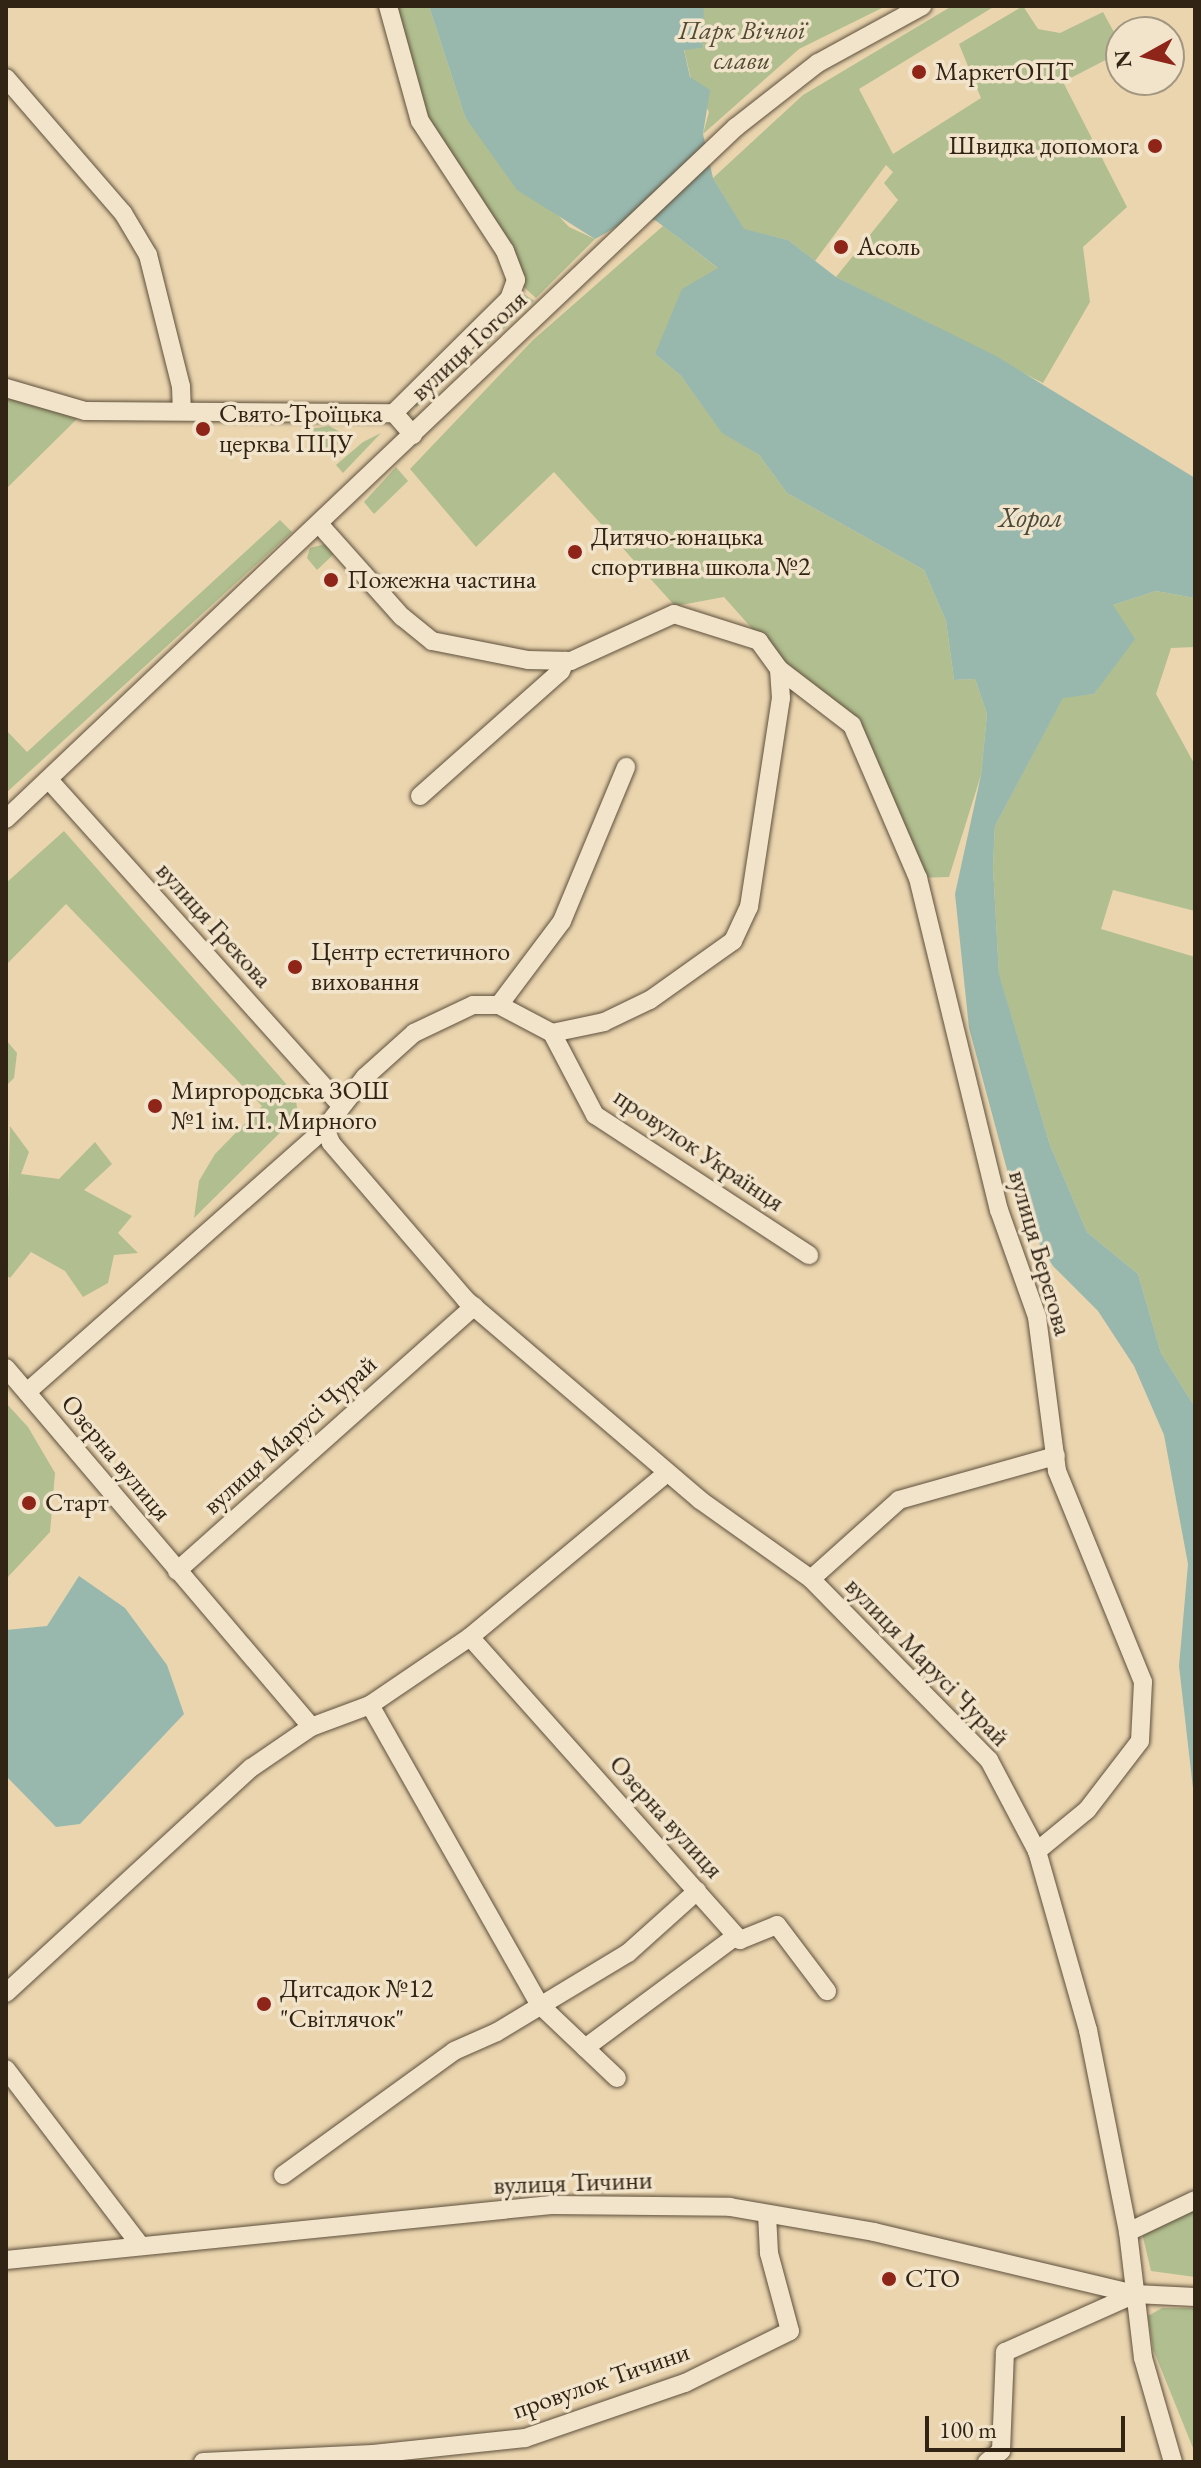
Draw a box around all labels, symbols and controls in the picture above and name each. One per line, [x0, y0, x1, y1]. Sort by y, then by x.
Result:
park label: Парк Вічної слави [678, 15, 806, 76]
north arrow [1105, 16, 1185, 96]
text: N [1107, 48, 1138, 70]
place label: МаркетОПТ [935, 56, 1073, 88]
marker: МаркетОПТ [910, 63, 928, 81]
place label: Швидка допомога [949, 130, 1139, 162]
marker: Швидка допомога [1146, 137, 1164, 155]
place label: Асоль [857, 231, 920, 263]
marker: Асоль [832, 238, 850, 256]
street label: вулиця Гоголя [404, 284, 534, 408]
place label: Свято-Троїцька церква ПЦУ [219, 398, 383, 460]
marker: Свято-Троїцька церква ПЦУ [194, 420, 212, 438]
water label: Хорол [999, 500, 1063, 534]
place label: Дитячо-юнацька спортивна школа №2 [591, 521, 810, 582]
marker: Дитячо-юнацька спортивна школа №2 [566, 543, 584, 561]
place label: Пожежна частина [347, 564, 536, 596]
marker: Пожежна частина [322, 571, 340, 589]
street label: вулиця Грекова [149, 856, 279, 994]
place label: Центр естетичного виховання [311, 936, 510, 998]
marker: Центр естетичного виховання [286, 958, 304, 976]
place label: Миргородська ЗОШ №1 ім. П. Мирного [171, 1075, 389, 1136]
street label: провулок Українця [608, 1082, 790, 1218]
marker: Миргородська ЗОШ №1 ім. П. Мирного [146, 1097, 164, 1115]
street label: вулиця Берегова [1002, 1167, 1078, 1339]
street label: вулиця Марусі Чурай [197, 1349, 383, 1521]
street label: Озерна вулиця [54, 1389, 178, 1527]
place label: Старт [45, 1487, 109, 1519]
marker: Старт [20, 1494, 38, 1512]
street label: вулиця Марусі Чурай [838, 1571, 1016, 1753]
street label: Озерна вулиця [603, 1749, 729, 1885]
place label: Дитсадок №12 "Світлячок" [280, 1973, 433, 2034]
marker: Дитсадок №12 "Світлячок" [255, 1995, 273, 2013]
street label: вулиця Тичини [493, 2165, 653, 2201]
place label: СТО [905, 2263, 960, 2295]
marker: СТО [880, 2270, 898, 2288]
street label: провулок Тичини [508, 2336, 694, 2426]
scale bar [929, 2400, 1129, 2450]
text: 100 m [939, 2414, 997, 2445]

